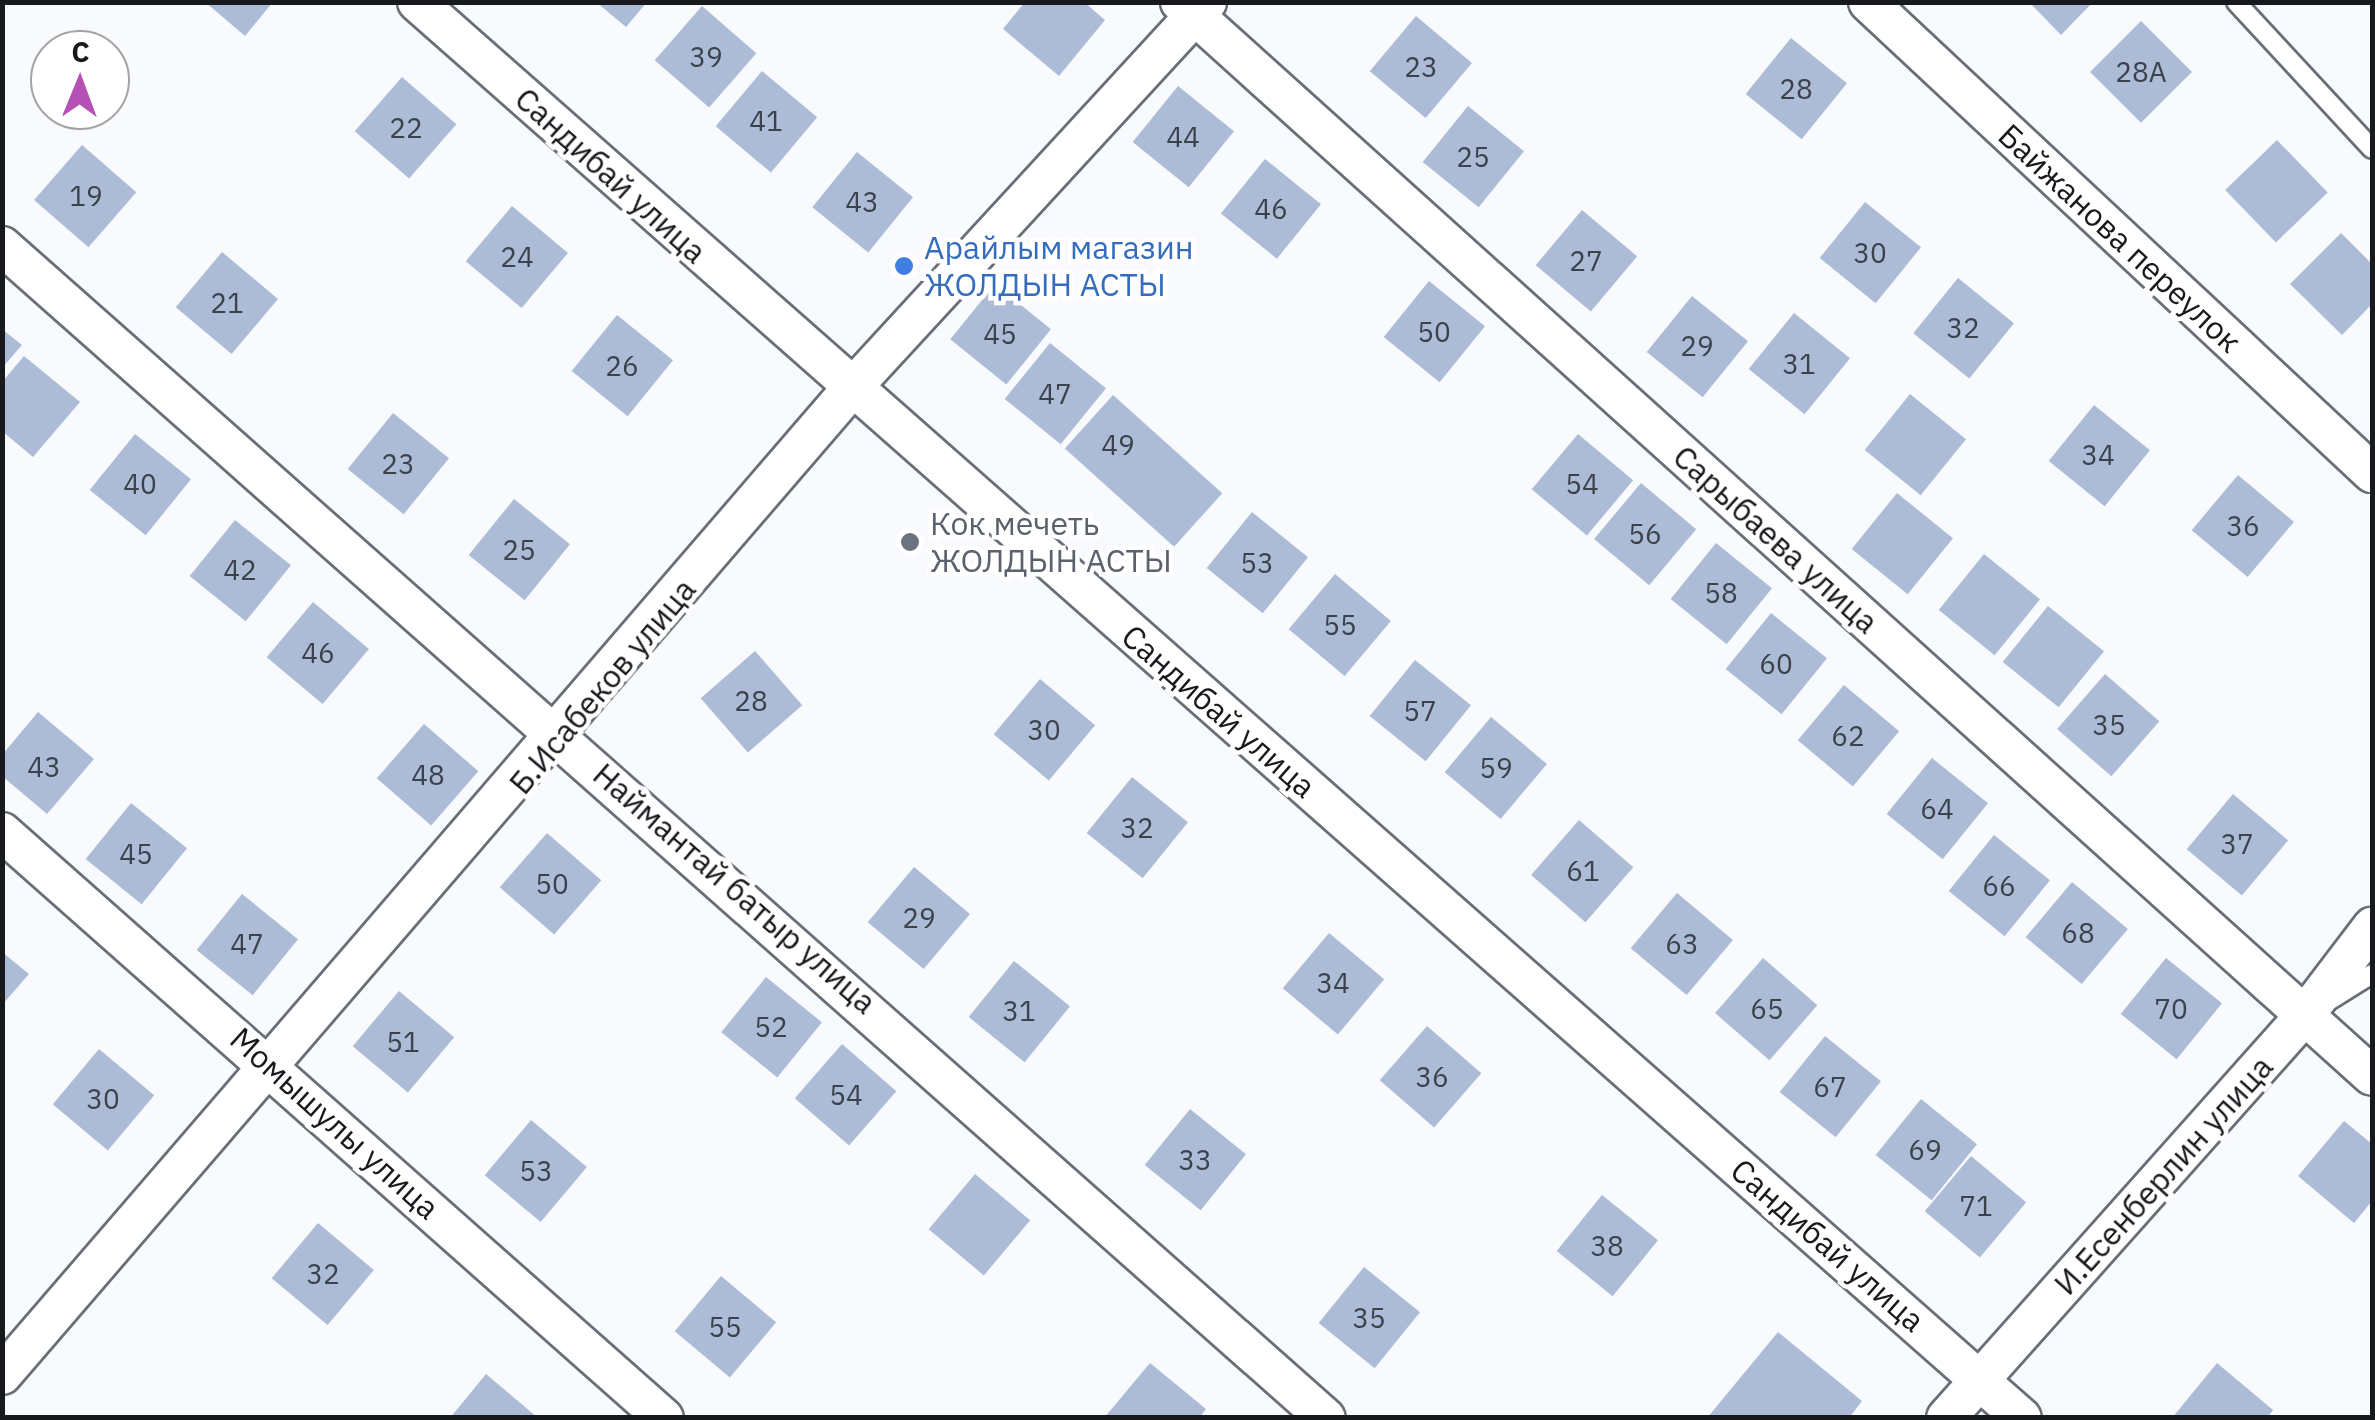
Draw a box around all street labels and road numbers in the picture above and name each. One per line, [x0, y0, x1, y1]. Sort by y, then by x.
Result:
street label: Сандибай улица [508, 79, 714, 271]
street label: Байжанова переулок [1991, 116, 2249, 360]
street label: Сарыбаева улица [1666, 437, 1886, 641]
street label: Б.Исабеков улица [501, 570, 703, 802]
street label: Сандибай улица [1114, 617, 1324, 805]
street label: Наймантай батыр улица [586, 755, 884, 1021]
street label: Момышулы улица [223, 1019, 447, 1227]
street label: И.Есенберлин улица [2046, 1048, 2280, 1302]
street label: Сандибай улица [1723, 1151, 1933, 1339]

